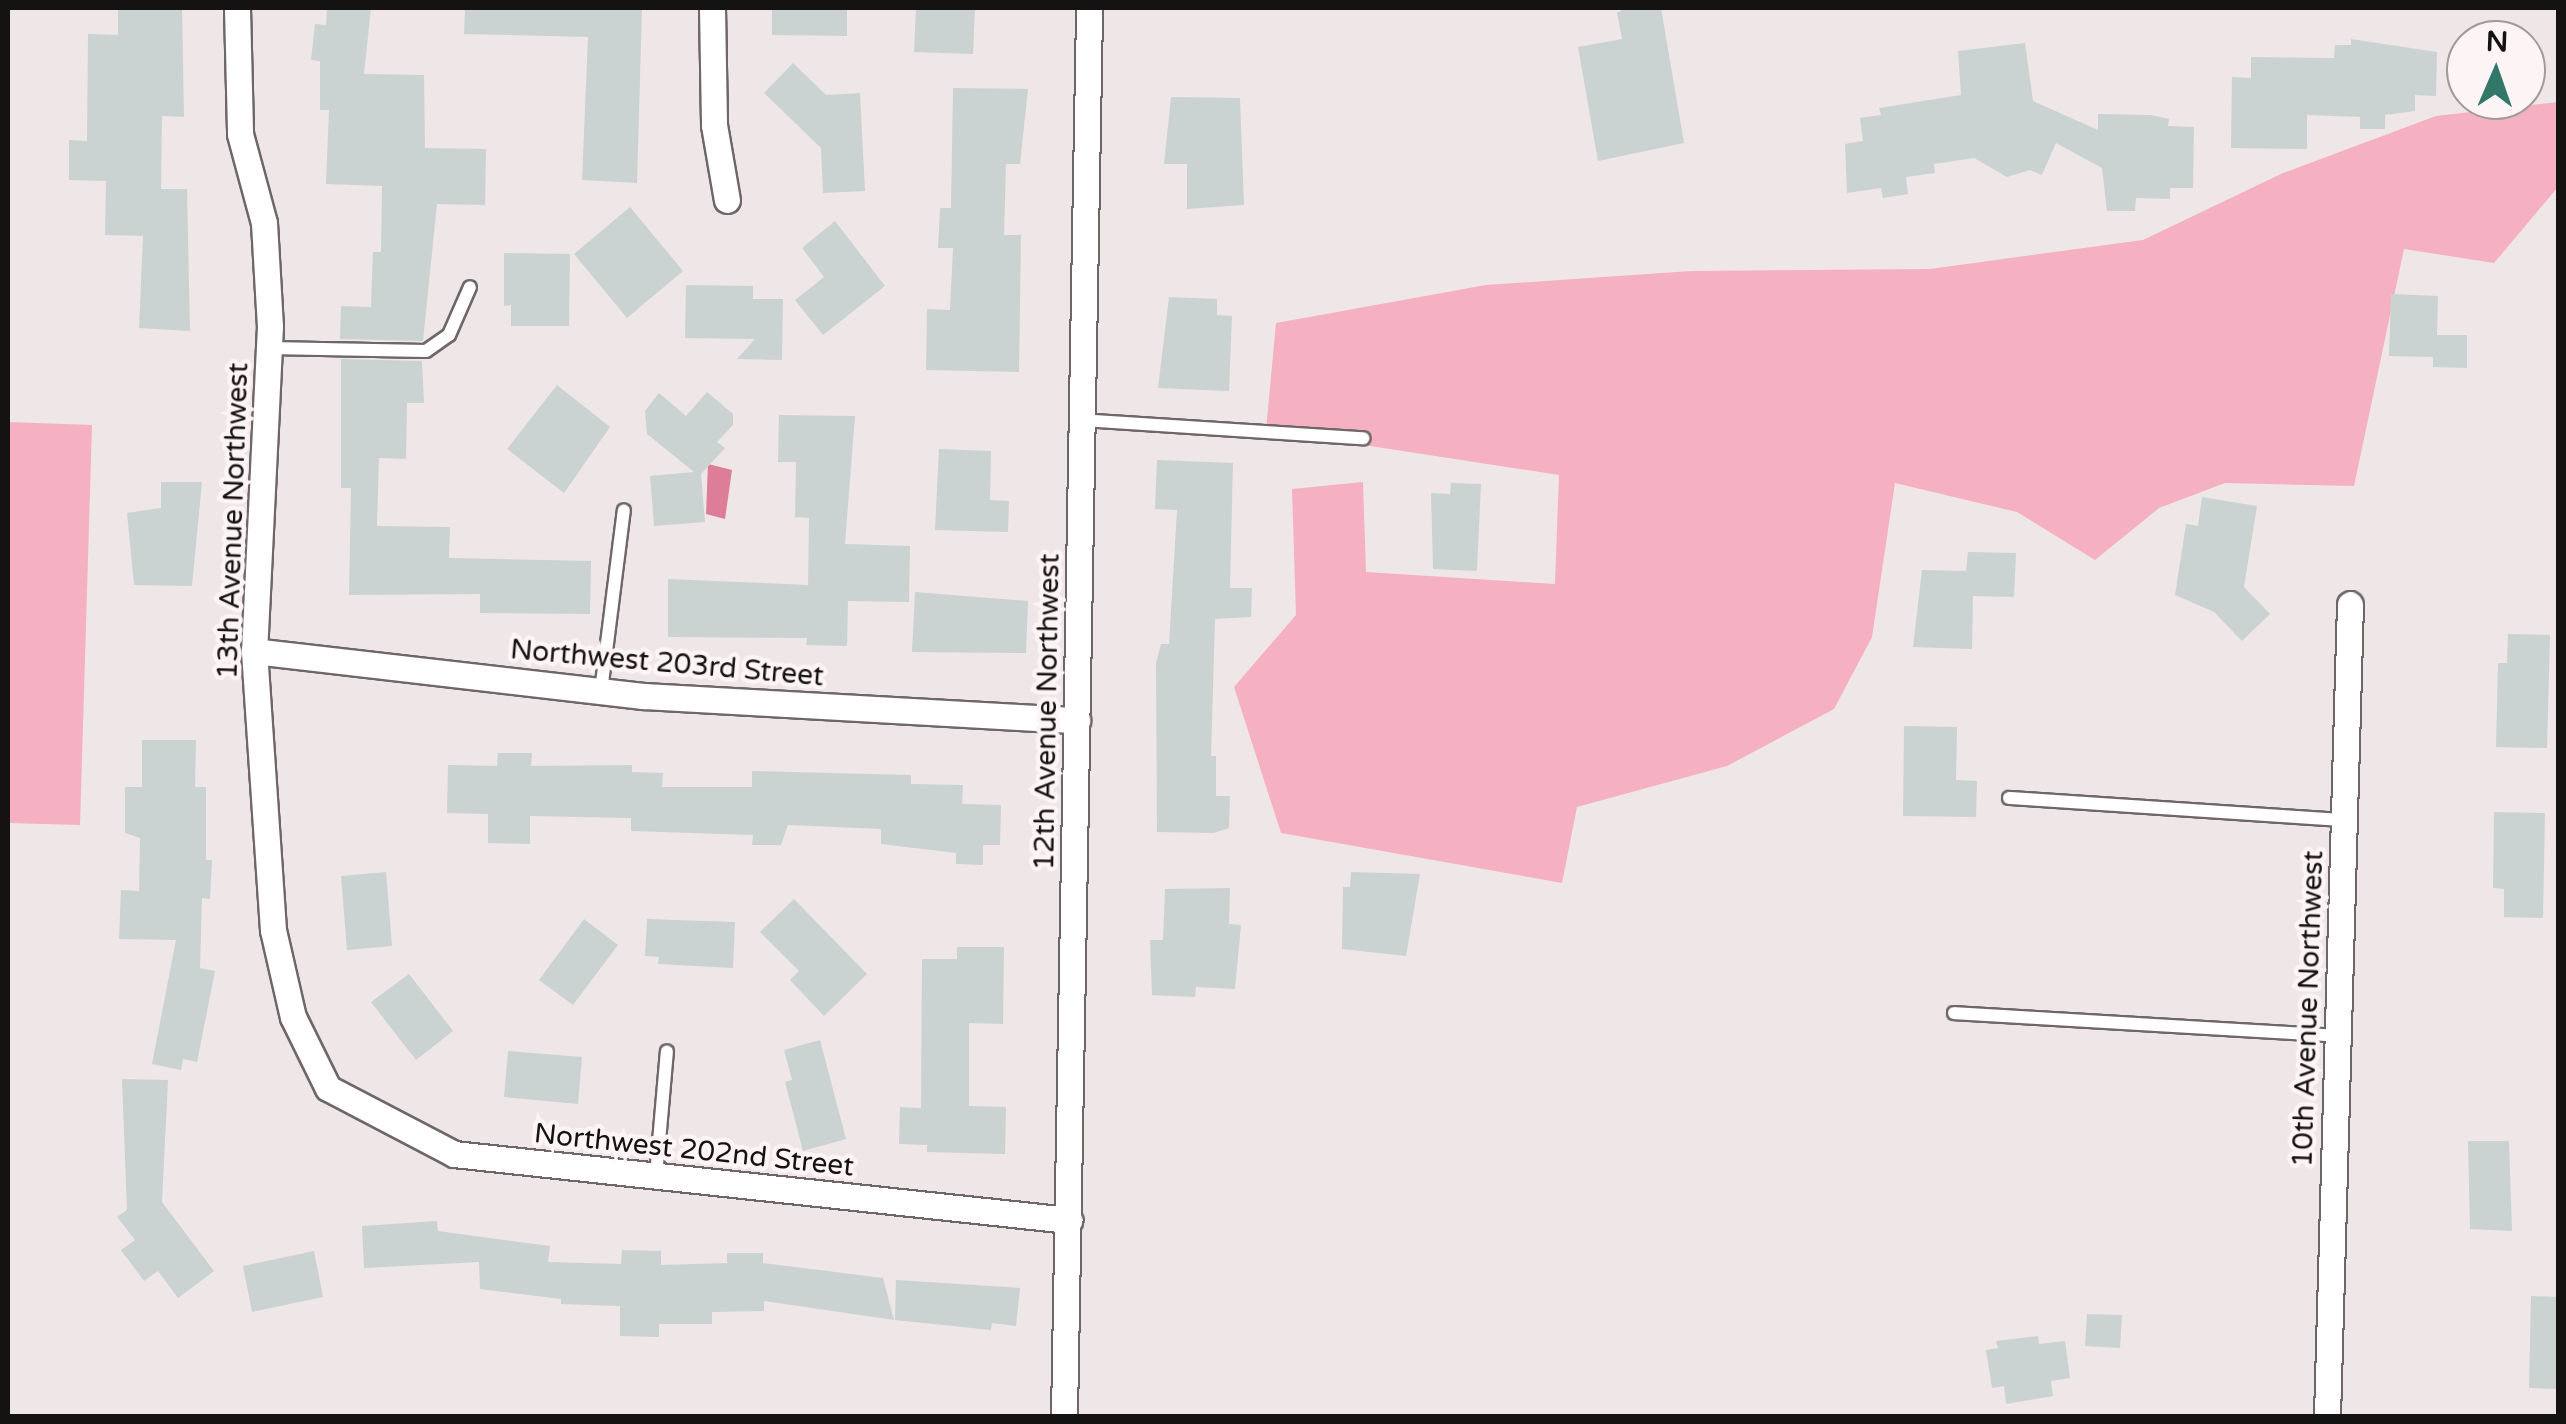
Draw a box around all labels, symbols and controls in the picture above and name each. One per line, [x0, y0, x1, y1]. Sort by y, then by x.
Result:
north arrow [2446, 20, 2546, 120]
text: N [2485, 25, 2509, 59]
street label: 13th Avenue Northwest [211, 362, 255, 680]
street label: 12th Avenue Northwest [1027, 553, 1067, 871]
street label: Northwest 203rd Street [509, 633, 825, 693]
street label: 10th Avenue Northwest [2286, 850, 2330, 1168]
street label: Northwest 202nd Street [533, 1117, 855, 1183]

